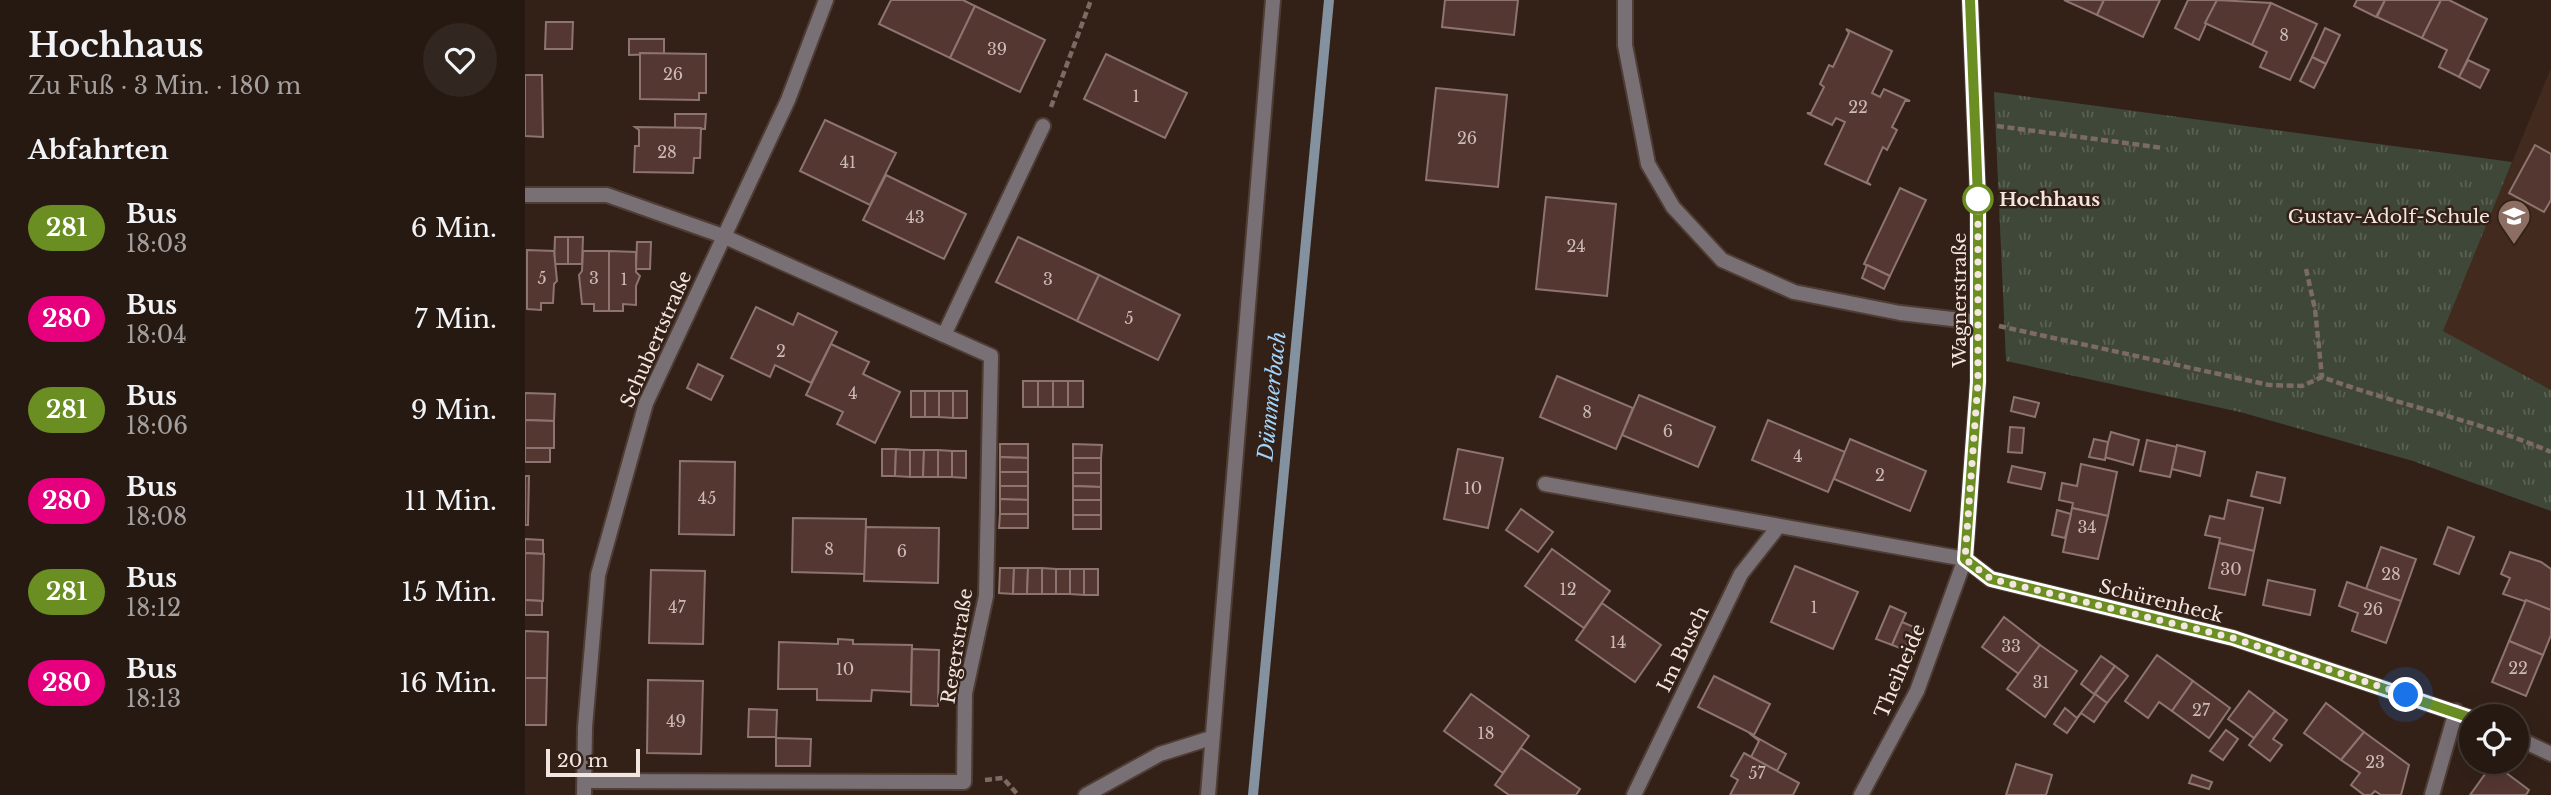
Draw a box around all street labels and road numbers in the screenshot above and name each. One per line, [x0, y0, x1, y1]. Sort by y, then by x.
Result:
street label: Wagnerstraße [1948, 233, 1971, 368]
street label: Schubertstraße [616, 267, 696, 411]
street label: Schürenheck [2097, 574, 2226, 628]
street label: Regerstraße [937, 587, 977, 705]
street label: Im Busch [1652, 602, 1714, 696]
street label: Theiheide [1870, 621, 1930, 721]

